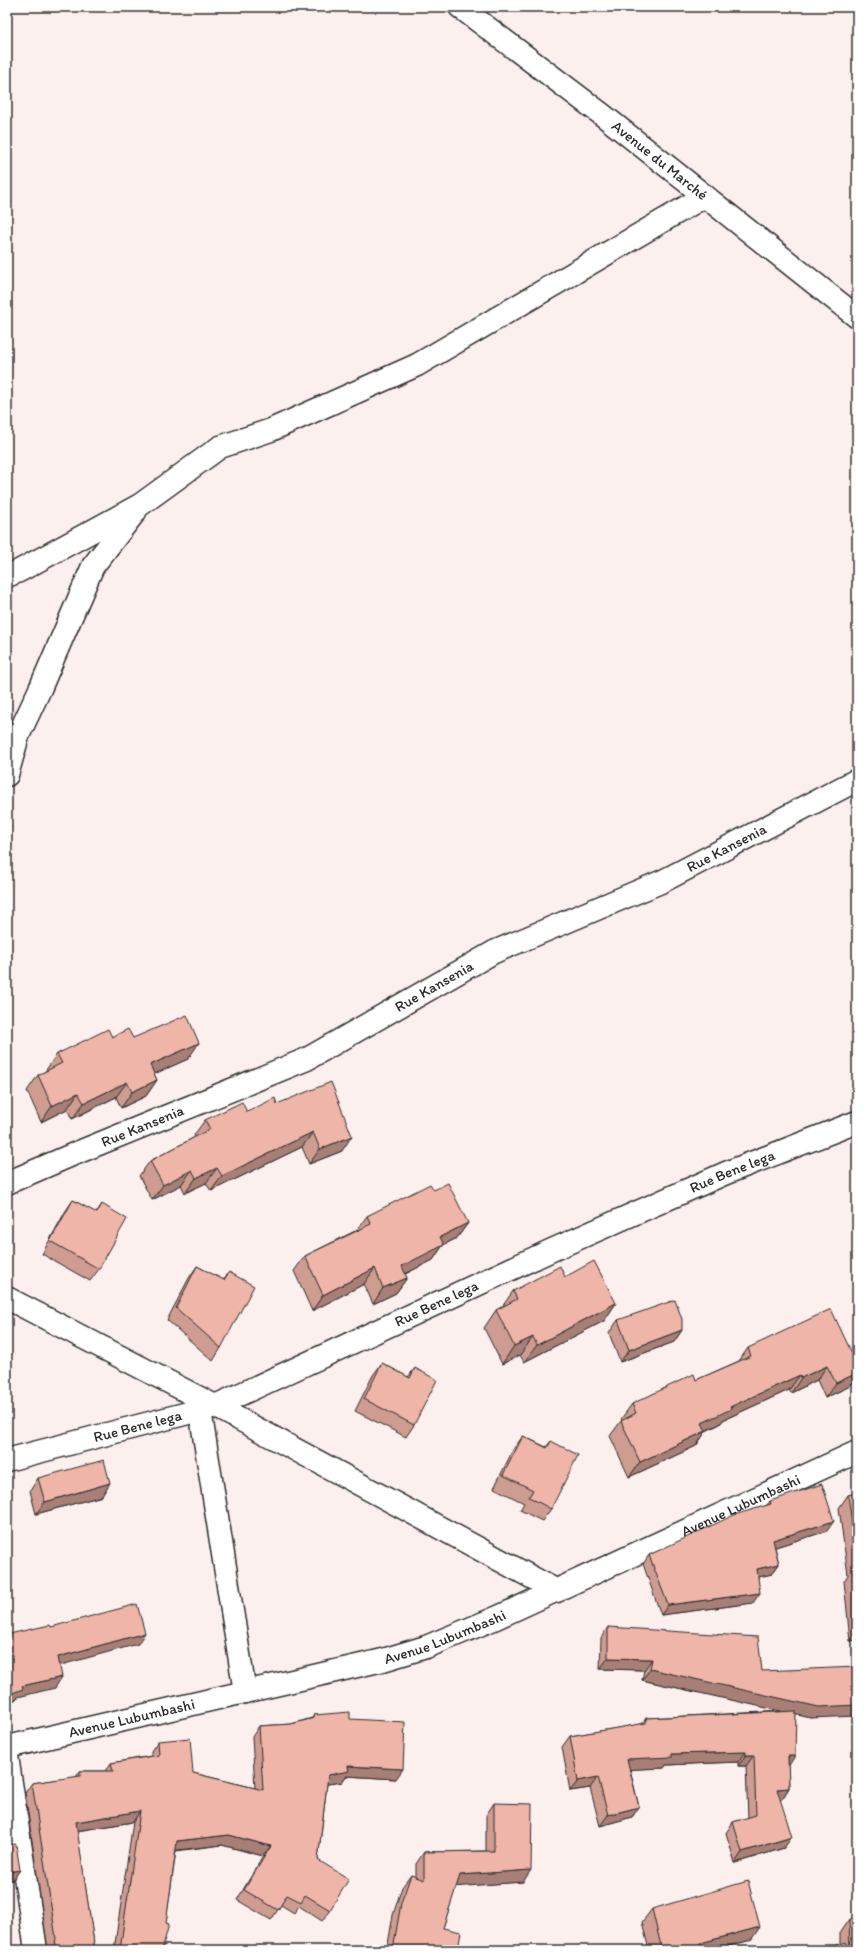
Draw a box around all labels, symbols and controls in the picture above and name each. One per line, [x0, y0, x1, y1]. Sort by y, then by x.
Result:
street label: Avenue du Marché [608, 117, 711, 204]
street label: Rue Kansenia [684, 820, 770, 876]
street label: Rue Kansenia [392, 957, 477, 1016]
street label: Rue Kansenia [99, 1101, 187, 1151]
street label: Rue Bene lega [687, 1146, 778, 1197]
street label: Rue Bene lega [392, 1276, 482, 1331]
street label: Rue Bene lega [92, 1406, 184, 1446]
street label: Avenue Lubumbashi [678, 1470, 803, 1541]
street label: Avenue Lubumbashi [382, 1606, 509, 1668]
street label: Avenue Lubumbashi [67, 1695, 197, 1741]

